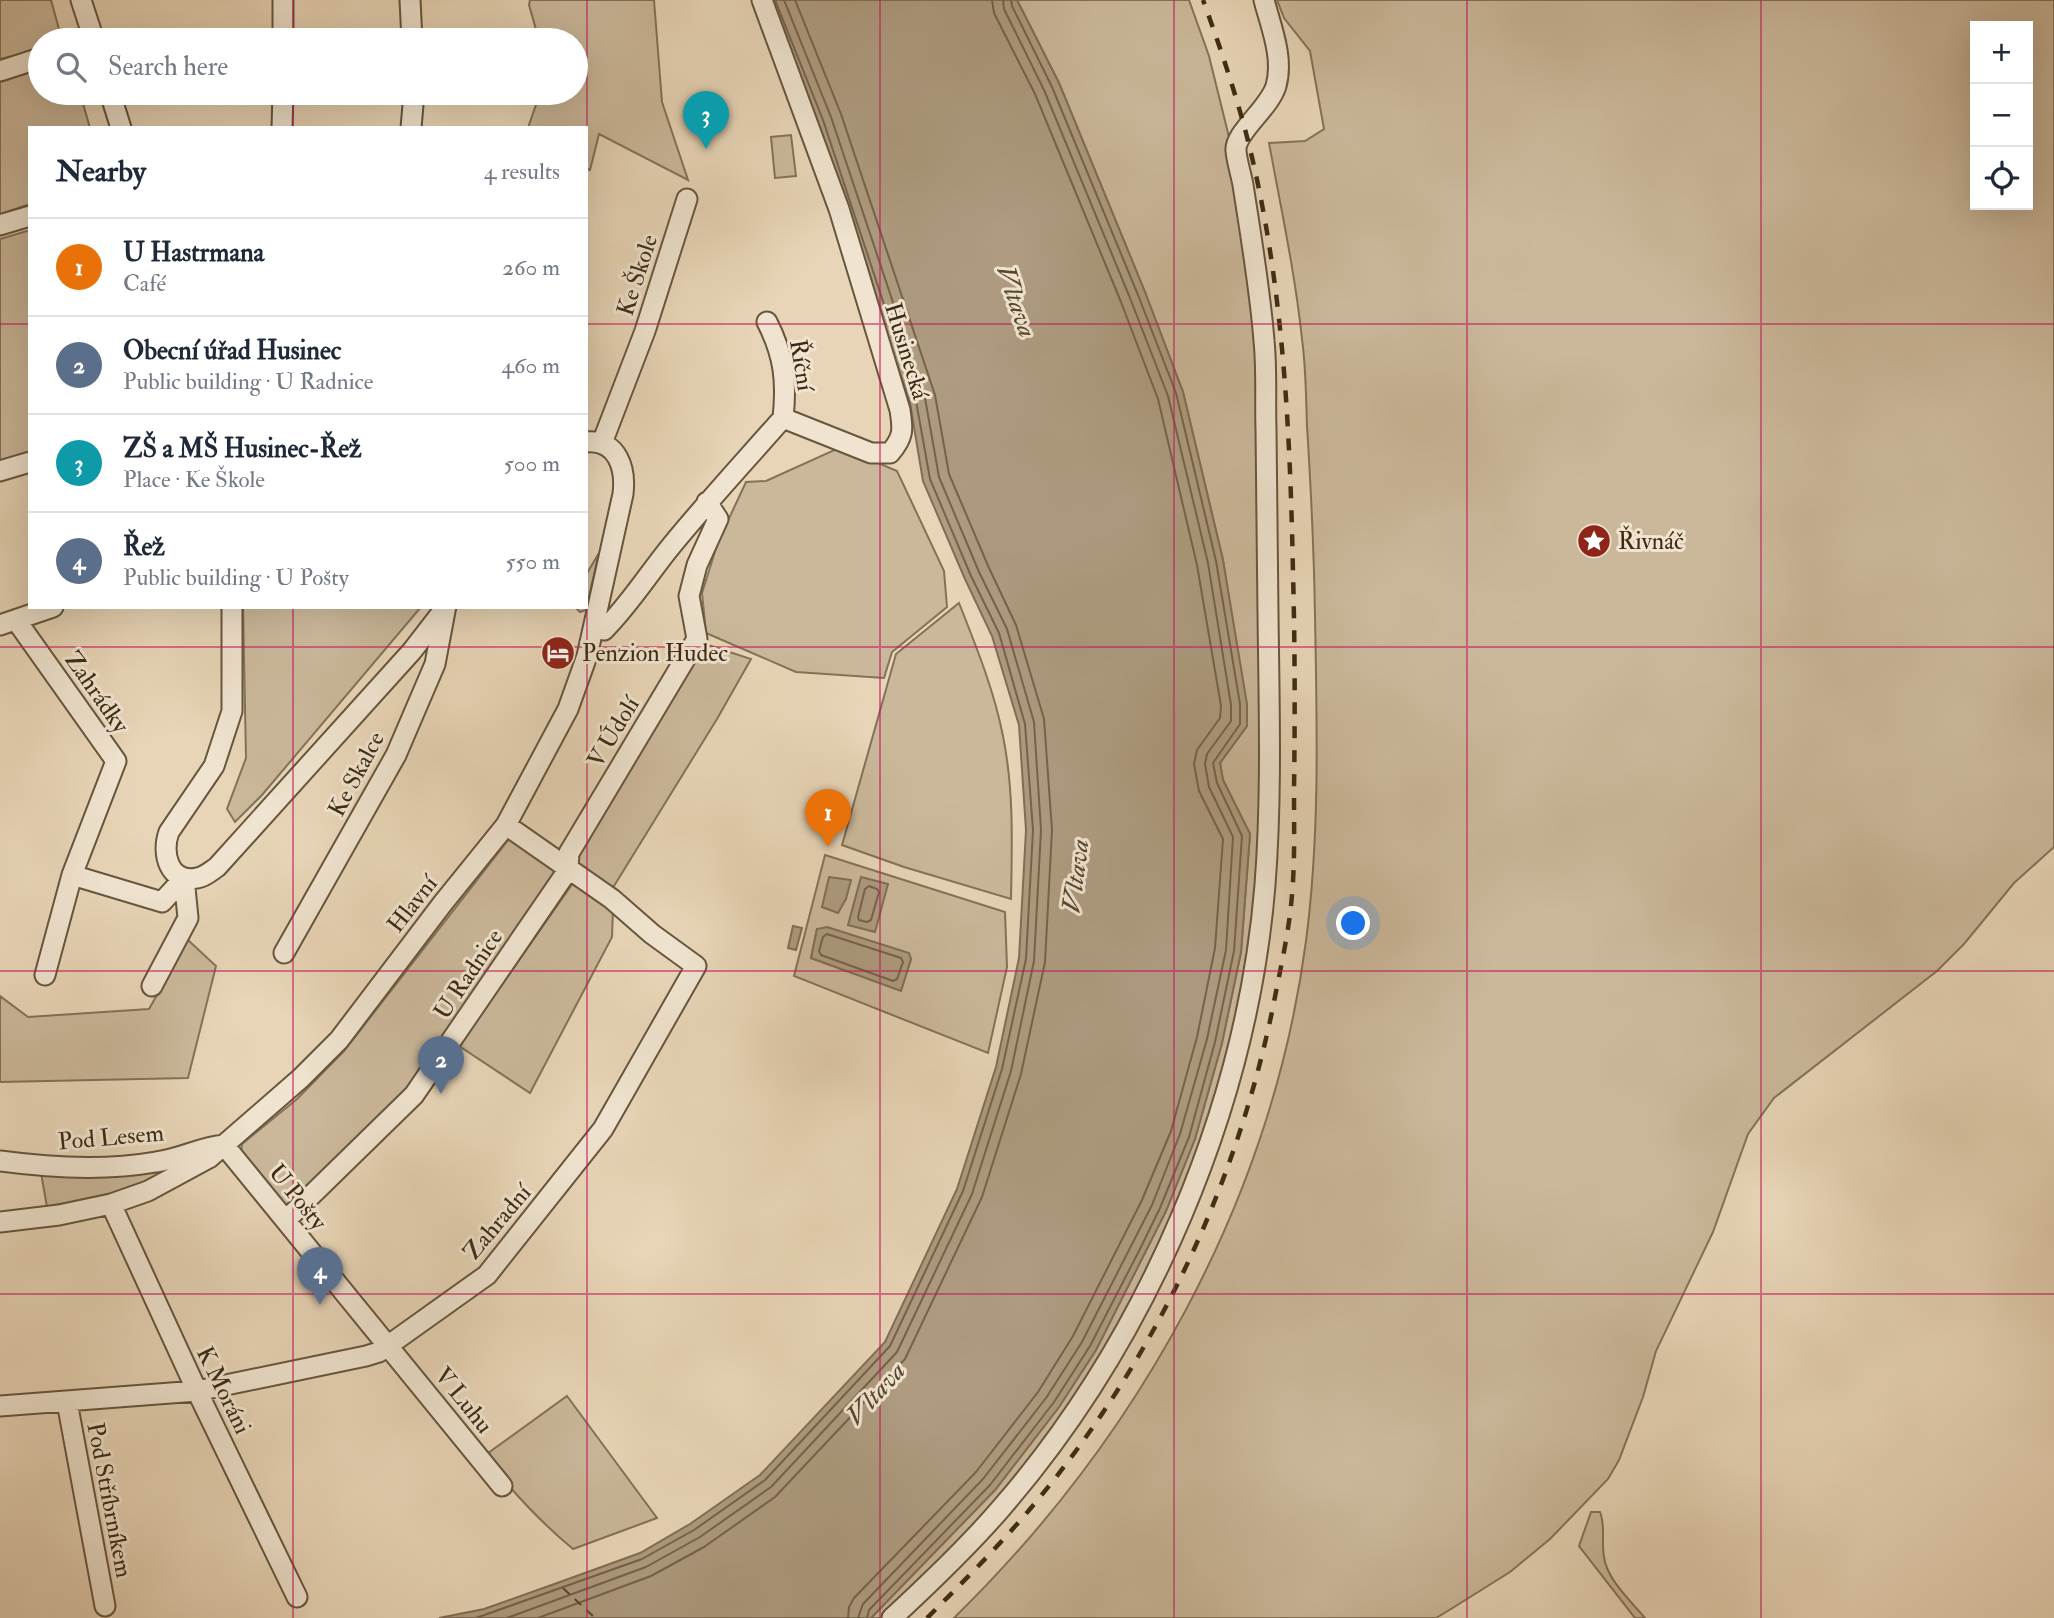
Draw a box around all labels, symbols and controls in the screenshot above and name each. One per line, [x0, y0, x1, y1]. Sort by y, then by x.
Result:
map controls [1970, 21, 2033, 210]
button: + [1970, 21, 2033, 84]
search box [28, 28, 588, 105]
icon: search [52, 48, 90, 86]
text: Search here [108, 51, 228, 83]
button: − [1970, 84, 2033, 147]
pin: 3 [683, 91, 729, 149]
button: locate [1970, 147, 2033, 210]
text: Nearby [56, 153, 146, 190]
text: 4 results [484, 157, 560, 186]
street label: Ke Škole [609, 230, 665, 320]
text: U Hastrmana [123, 237, 264, 269]
text: 1 [75, 253, 83, 282]
text: 260 m [502, 253, 560, 282]
water label: Vltava [989, 261, 1043, 342]
text: Café [123, 269, 166, 298]
street label: Husinecká [877, 299, 936, 404]
text: Obecní úřad Husinec [123, 335, 341, 367]
street label: Říční [782, 337, 822, 395]
text: 2 [73, 351, 85, 380]
text: 460 m [502, 351, 560, 380]
text: Public building · U Radnice [123, 367, 373, 396]
text: ZŠ a MŠ Husinec-Řež [123, 433, 362, 465]
text: 3 [75, 449, 83, 478]
text: 500 m [504, 449, 560, 478]
text: Place · Ke Škole [123, 465, 265, 494]
place icon: Řivnáč [1575, 522, 1613, 560]
place label: Řivnáč [1618, 525, 1684, 557]
text: Řež [123, 531, 165, 563]
text: 4 [73, 547, 85, 576]
text: 550 m [506, 547, 560, 576]
text: Public building · U Pošty [123, 563, 349, 592]
hotel icon: Penzion Hudec [539, 634, 577, 672]
place label: Penzion Hudec [582, 638, 728, 669]
street label: Zahrádky [57, 645, 136, 740]
street label: V Údolí [579, 689, 647, 773]
street label: Ke Skalce [321, 726, 392, 822]
pin: 1 [805, 789, 851, 847]
water label: Vltava [1056, 837, 1096, 915]
street label: Hlavní [380, 868, 445, 939]
your location [1336, 906, 1370, 940]
street label: U Radnice [427, 923, 510, 1025]
pin: 2 [418, 1036, 464, 1094]
street label: Pod Lesem [57, 1117, 166, 1158]
street label: U Pošty [261, 1158, 334, 1237]
street label: Zahradní [457, 1177, 539, 1267]
pin: 4 [297, 1247, 343, 1305]
street label: K Moráni [189, 1341, 258, 1439]
water label: Vltava [839, 1355, 912, 1432]
street label: V Luhu [427, 1361, 500, 1440]
street label: Pod Stříbrníkem [79, 1420, 140, 1581]

